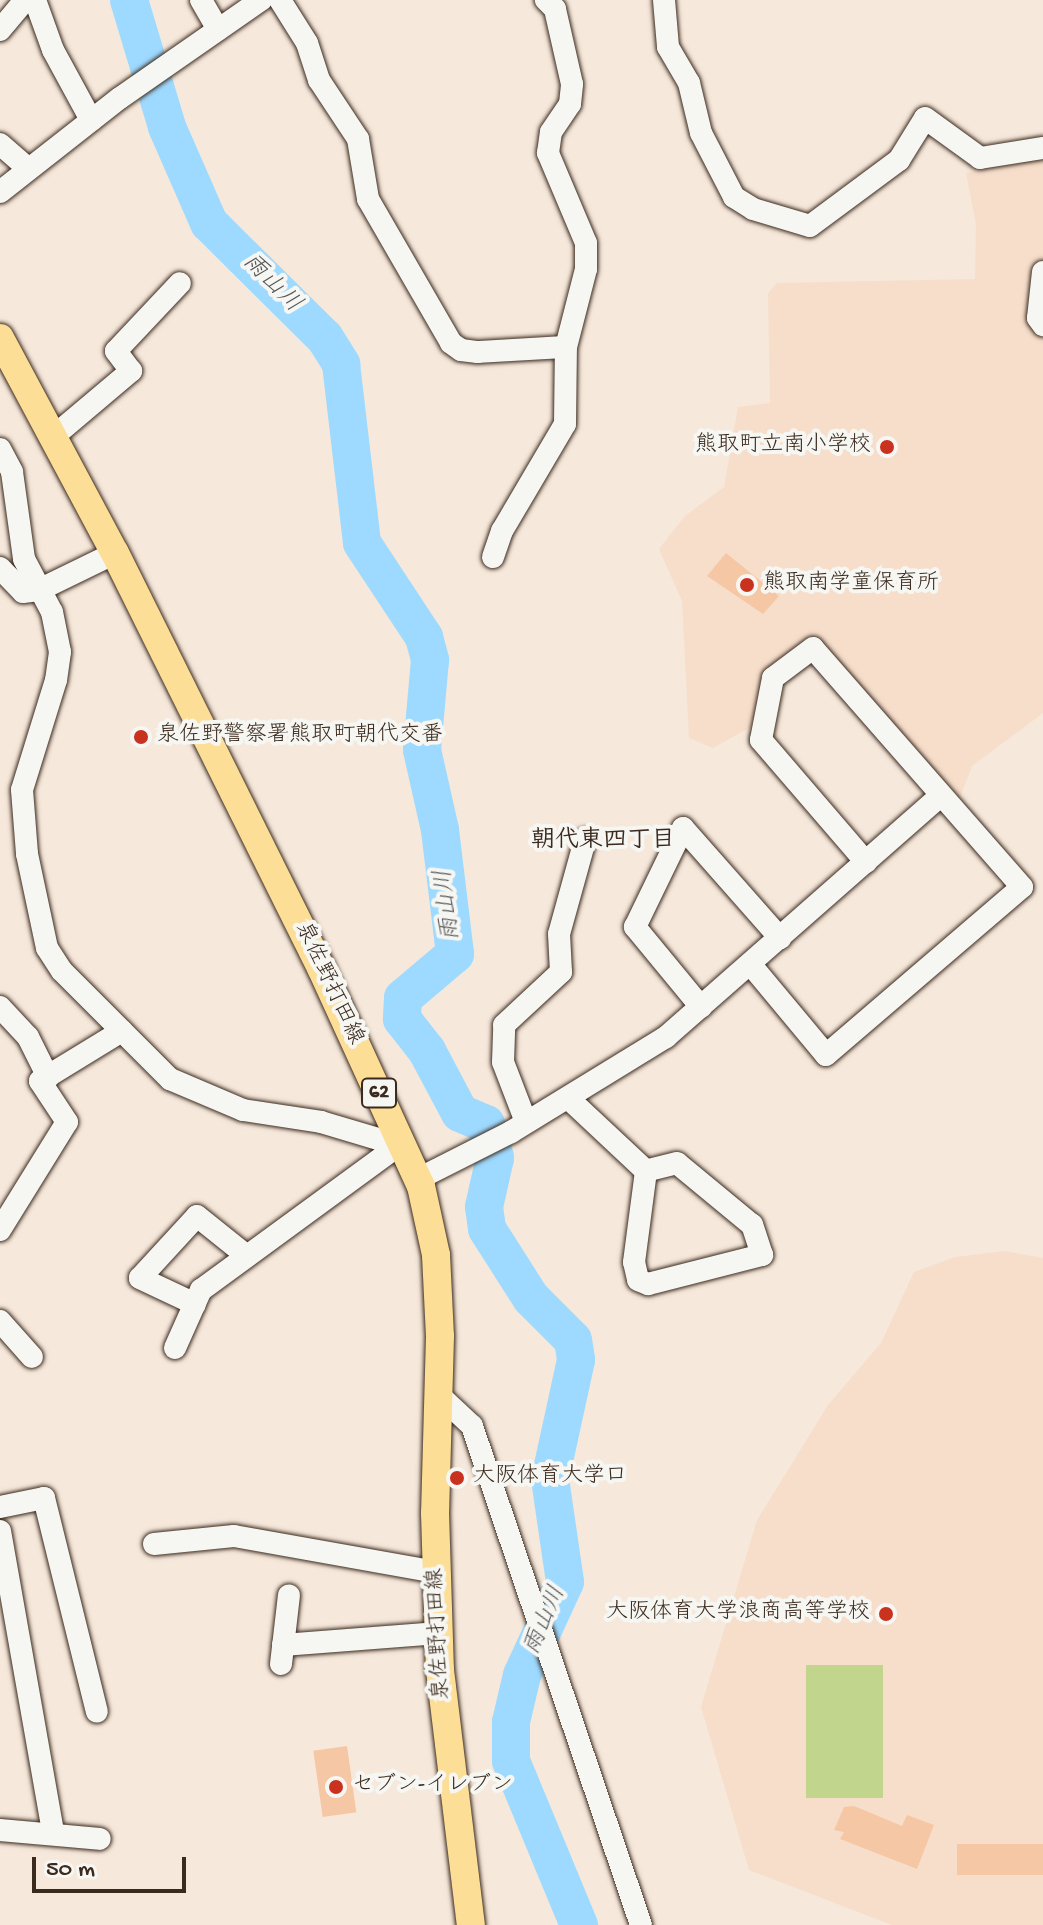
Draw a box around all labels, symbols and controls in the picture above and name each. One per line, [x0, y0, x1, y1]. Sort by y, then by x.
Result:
water label: 雨山川 [235, 248, 307, 320]
place label: 熊取町立南小学校 [695, 434, 871, 460]
marker: 熊取町立南小学校 [878, 438, 896, 456]
place label: 熊取南学童保育所 [763, 572, 939, 598]
marker: 熊取南学童保育所 [738, 576, 756, 594]
place label: 泉佐野警察署熊取町朝代交番 [157, 724, 443, 750]
marker: 泉佐野警察署熊取町朝代交番 [132, 728, 150, 746]
district label: 朝代東四丁目 [531, 828, 675, 856]
water label: 雨山川 [430, 868, 468, 942]
street label: 泉佐野打田線 [288, 919, 368, 1049]
road number: 62 [361, 1077, 397, 1109]
place label: 大阪体育大学口 [473, 1465, 627, 1491]
marker: 大阪体育大学口 [448, 1469, 466, 1487]
street label: 泉佐野打田線 [423, 1567, 457, 1701]
water label: 雨山川 [519, 1582, 573, 1660]
place label: 大阪体育大学浪商高等学校 [606, 1601, 870, 1627]
marker: 大阪体育大学浪商高等学校 [877, 1605, 895, 1623]
place label: セブン-イレブン [352, 1774, 513, 1800]
marker: セブン-イレブン [327, 1778, 345, 1796]
scale bar [36, 1841, 190, 1891]
text: 50 m [46, 1856, 95, 1885]

